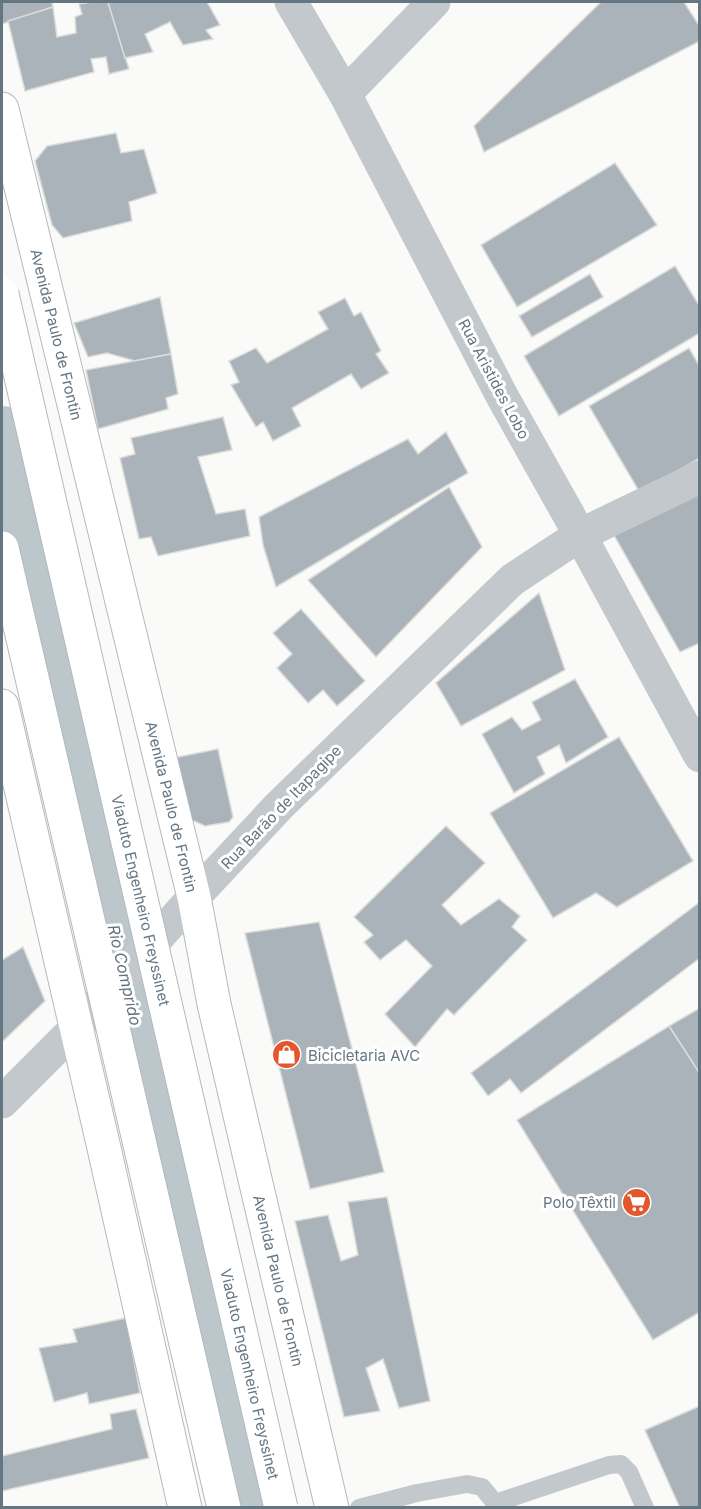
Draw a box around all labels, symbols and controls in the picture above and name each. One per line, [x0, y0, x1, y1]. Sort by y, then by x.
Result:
street label: Avenida Paulo de Frontin [27, 247, 87, 422]
street label: Rua Aristides Lobo [454, 316, 534, 442]
street label: Avenida Paulo de Frontin [142, 719, 202, 894]
street label: Rua Barão de Itapagipe [217, 741, 345, 873]
street label: Viaduto Engenheiro Freyssinet [108, 793, 175, 1008]
water label: Rio Comprido [104, 923, 146, 1027]
shop icon: Bicicletaria AVC [271, 1039, 303, 1071]
place label: Bicicletaria AVC [308, 1046, 420, 1065]
supermarket icon: Polo Têxtil [621, 1186, 653, 1218]
street label: Avenida Paulo de Frontin [249, 1193, 308, 1368]
place label: Polo Têxtil [543, 1193, 616, 1212]
street label: Viaduto Engenheiro Freyssinet [217, 1267, 284, 1481]

